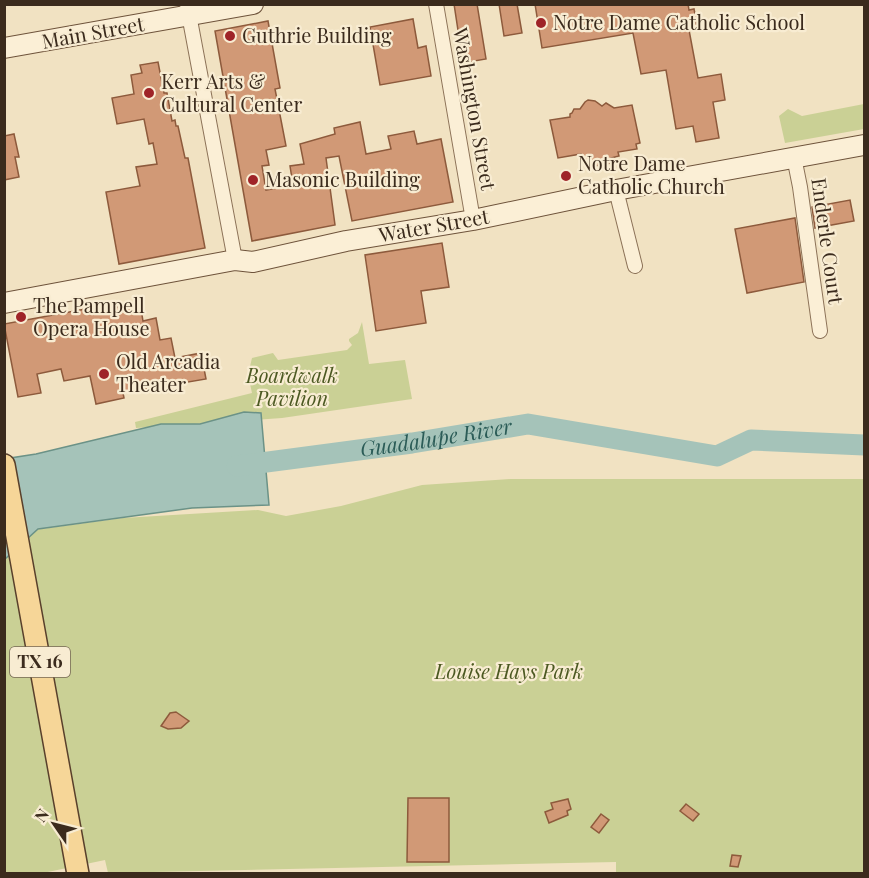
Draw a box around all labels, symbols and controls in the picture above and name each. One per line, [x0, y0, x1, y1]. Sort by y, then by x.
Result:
place label: Notre Dame Catholic School [553, 8, 805, 35]
street label: Main Street [39, 9, 147, 54]
marker: Notre Dame Catholic School [534, 16, 548, 30]
place label: Guthrie Building [242, 21, 392, 48]
street label: Washington Street [448, 24, 503, 193]
marker: Guthrie Building [223, 29, 237, 43]
place label: Kerr Arts & Cultural Center [161, 67, 302, 117]
marker: Kerr Arts & Cultural Center [142, 86, 156, 100]
place label: Notre Dame Catholic Church [578, 149, 725, 199]
place label: Masonic Building [265, 165, 420, 192]
marker: Notre Dame Catholic Church [559, 169, 573, 183]
marker: Masonic Building [246, 173, 260, 187]
street label: Enderle Court [806, 176, 851, 307]
street label: Water Street [376, 201, 492, 248]
place label: The Pampell Opera House [33, 291, 150, 341]
marker: The Pampell Opera House [14, 310, 28, 324]
place label: Old Arcadia Theater [116, 347, 220, 397]
park label: Boardwalk Pavilion [245, 361, 338, 411]
marker: Old Arcadia Theater [97, 367, 111, 381]
water label: Guadalupe River [358, 411, 515, 462]
road number: TX 16 [10, 647, 70, 677]
park label: Louise Hays Park [434, 657, 583, 684]
north arrow [24, 794, 84, 854]
text: N [29, 804, 53, 826]

